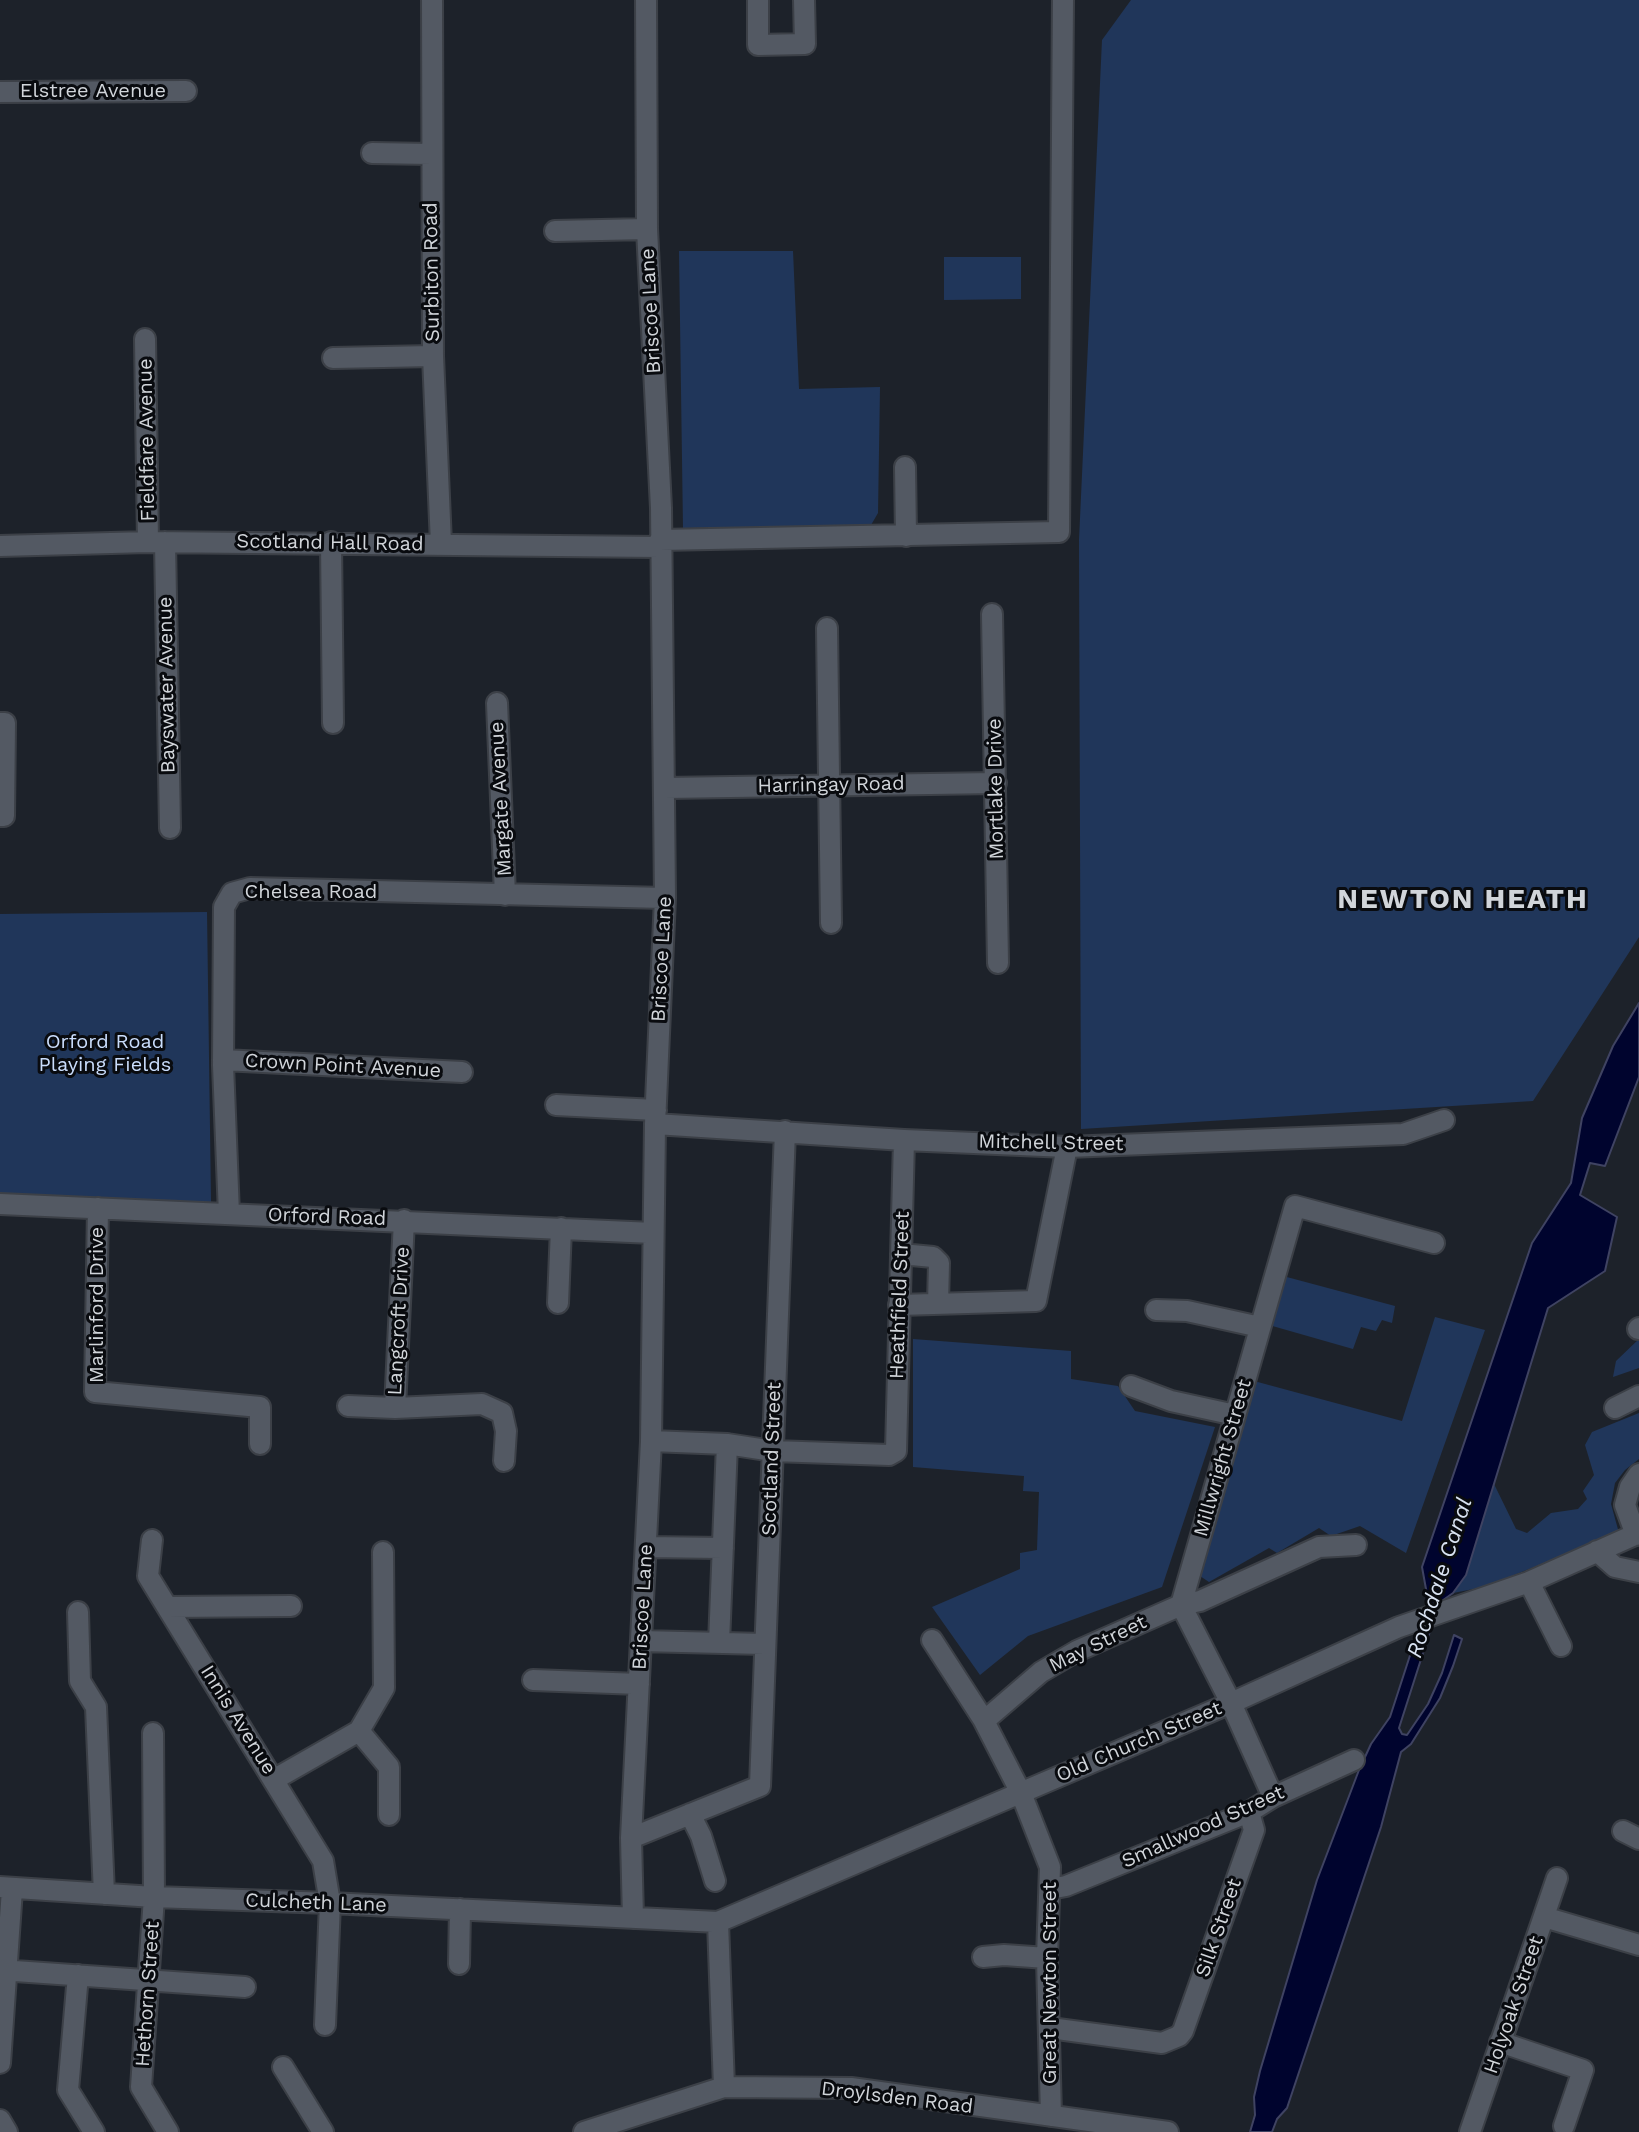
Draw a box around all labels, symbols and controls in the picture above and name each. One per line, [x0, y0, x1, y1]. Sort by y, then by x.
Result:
street label: Elstree Avenue [20, 79, 166, 103]
street label: Surbiton Road [419, 202, 445, 342]
street label: Briscoe Lane [636, 248, 666, 374]
street label: Fieldfare Avenue [134, 358, 160, 522]
street label: Scotland Hall Road [236, 529, 424, 557]
street label: Bayswater Avenue [153, 596, 181, 774]
street label: Mortlake Drive [983, 718, 1009, 860]
street label: Margate Avenue [485, 721, 517, 877]
street label: Harringay Road [757, 772, 905, 798]
street label: Chelsea Road [245, 880, 377, 904]
district label: NEWTON HEATH [1337, 883, 1589, 917]
street label: Briscoe Lane [647, 896, 677, 1022]
park label: Orford Road Playing Fields [39, 1030, 171, 1077]
street label: Crown Point Avenue [244, 1049, 442, 1083]
street label: Mitchell Street [978, 1130, 1124, 1156]
street label: Orford Road [267, 1203, 387, 1231]
street label: Heathfield Street [885, 1211, 915, 1379]
street label: Marlinford Drive [85, 1227, 109, 1383]
street label: Langcroft Drive [383, 1246, 415, 1396]
street label: Millwright Street [1189, 1376, 1257, 1540]
street label: Scotland Street [757, 1382, 787, 1536]
water label: Rochdale Canal [1402, 1495, 1478, 1661]
street label: Briscoe Lane [628, 1544, 658, 1670]
street label: May Street [1046, 1610, 1150, 1678]
street label: Innis Avenue [195, 1661, 281, 1779]
street label: Old Church Street [1053, 1696, 1225, 1788]
street label: Smallwood Street [1118, 1780, 1288, 1874]
street label: Silk Street [1191, 1876, 1247, 1980]
street label: Great Newton Street [1038, 1882, 1062, 2084]
street label: Culcheth Lane [245, 1889, 387, 1917]
street label: Hethorn Street [131, 1920, 165, 2068]
street label: Holyoak Street [1479, 1933, 1549, 2077]
street label: Droylsden Road [820, 2077, 974, 2119]

